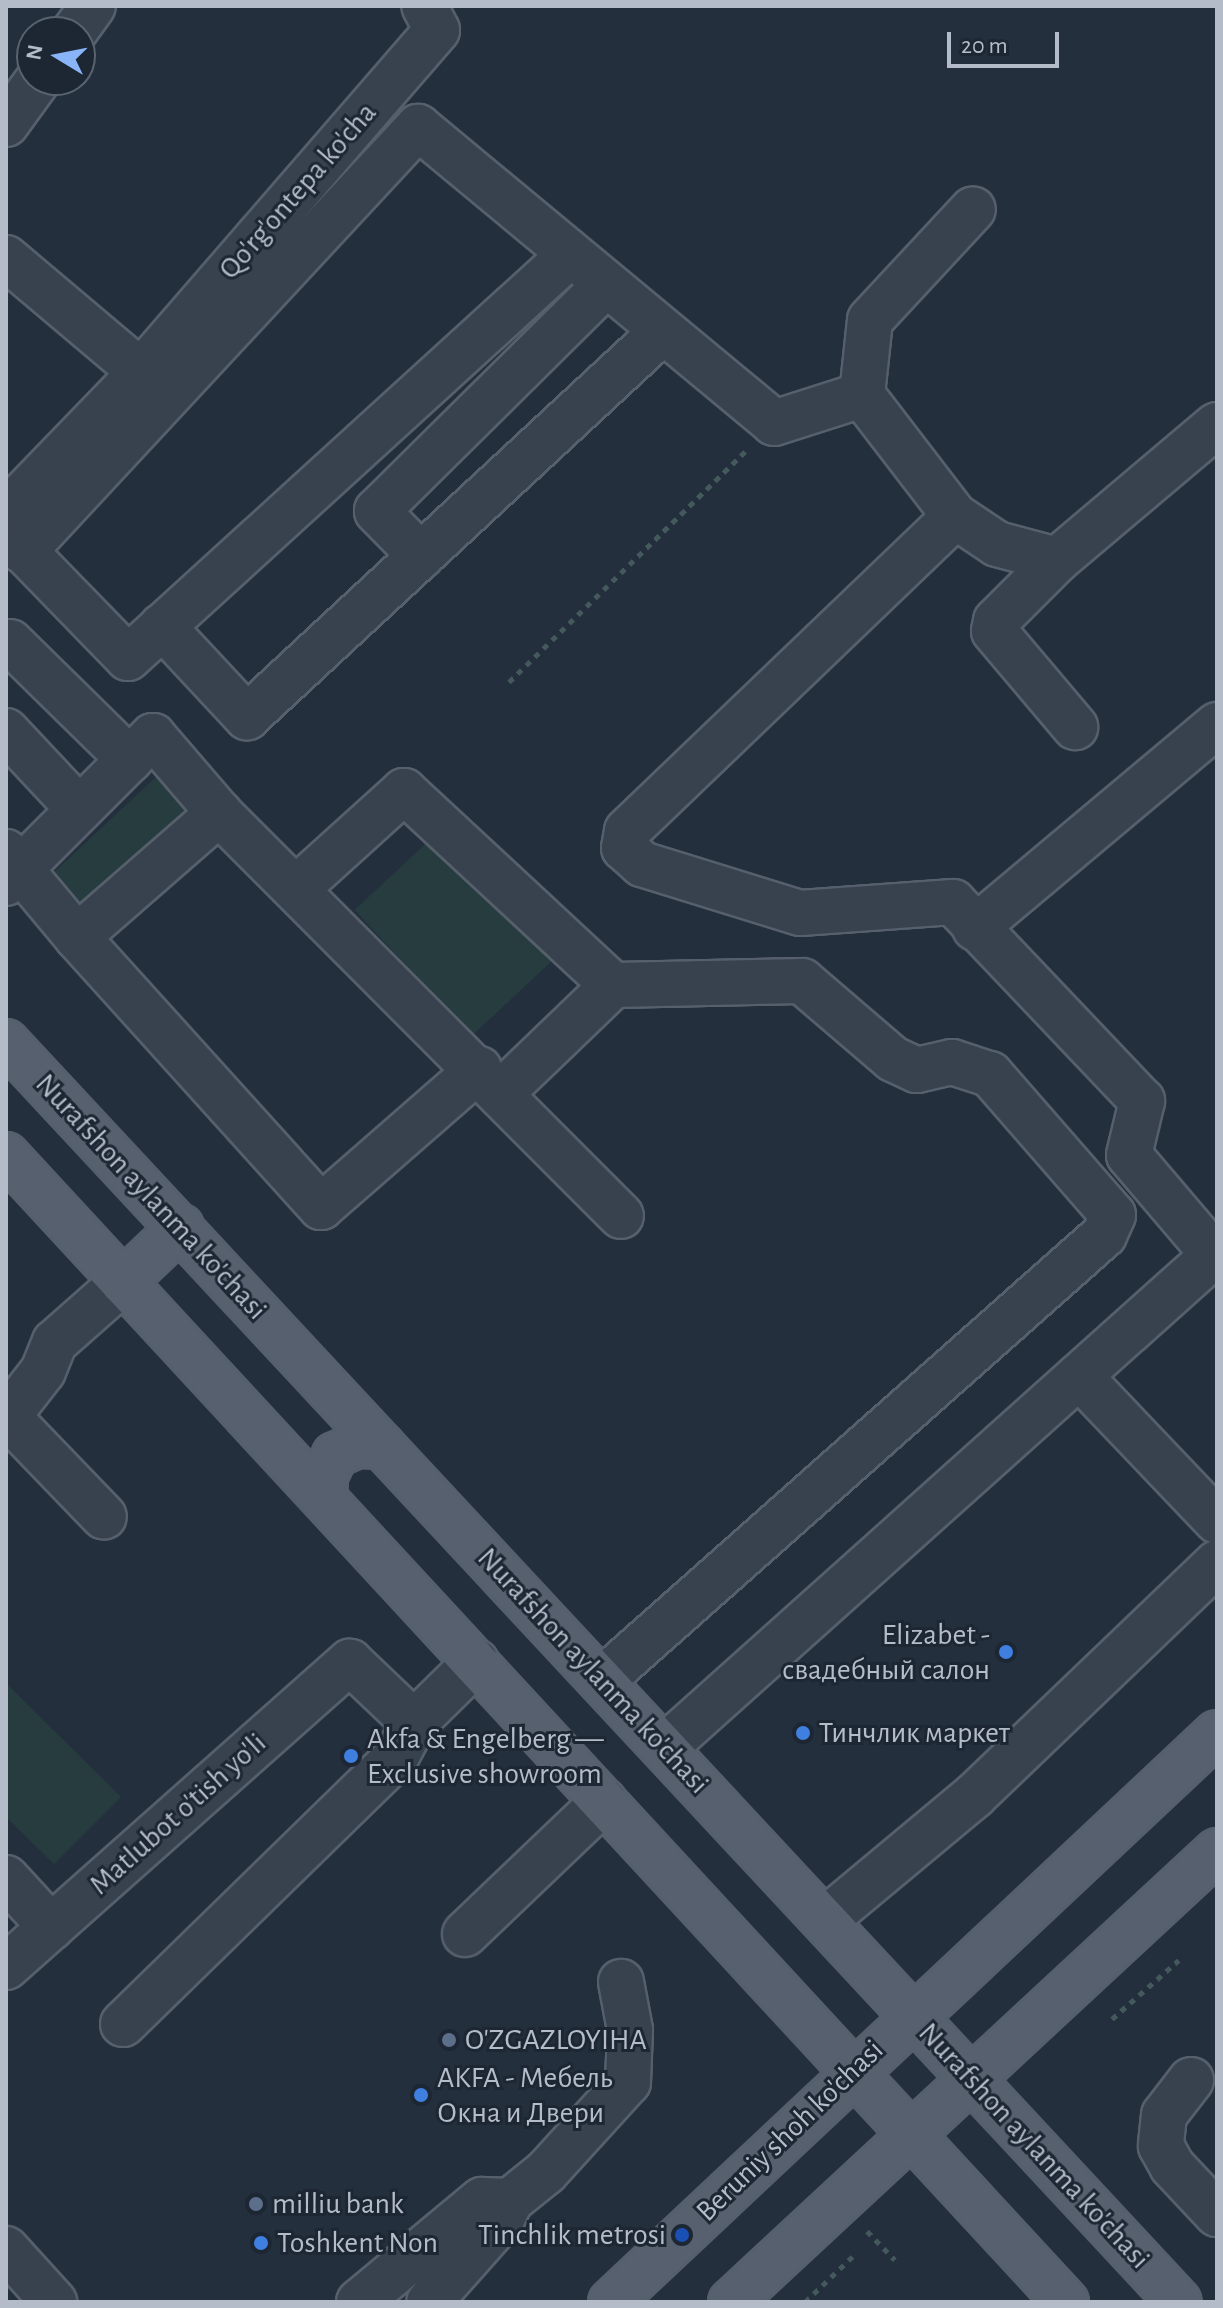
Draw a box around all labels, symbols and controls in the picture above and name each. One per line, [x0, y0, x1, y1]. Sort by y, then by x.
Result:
north arrow [16, 16, 96, 96]
scale bar [951, 16, 1063, 66]
text: 20 m [961, 34, 1008, 58]
text: N [22, 43, 46, 62]
street label: Qo'rg'ontepa ko'cha [211, 95, 385, 287]
street label: Nurafshon aylanma ko'chasi [27, 1066, 275, 1328]
street label: Nurafshon aylanma ko'chasi [469, 1540, 717, 1802]
place label: Elizabet - свадебный салон [782, 1617, 990, 1688]
marker: Elizabet - свадебный салон [997, 1643, 1015, 1661]
place label: Тинчлик маркет [819, 1715, 1010, 1751]
place label: Akfa & Engelberg — Exclusive showroom [367, 1721, 603, 1792]
marker: Тинчлик маркет [794, 1724, 812, 1742]
street label: Matlubot o'tish yo'li [82, 1725, 274, 1903]
marker: Akfa & Engelberg — Exclusive showroom [342, 1747, 360, 1765]
street label: Nurafshon aylanma ko'chasi [910, 2015, 1158, 2277]
place label: O'ZGAZLOYIHA [465, 2022, 647, 2058]
marker: O'ZGAZLOYIHA [440, 2031, 458, 2049]
street label: Beruniy shoh ko'chasi [689, 2032, 891, 2230]
place label: AKFA - Мебель Окна и Двери [437, 2060, 612, 2130]
marker: AKFA - Мебель Окна и Двери [412, 2086, 430, 2104]
place label: milliu bank [272, 2186, 404, 2222]
marker: milliu bank [247, 2195, 265, 2213]
place label: Tinchlik metrosi [478, 2217, 666, 2253]
place label: Toshkent Non [277, 2225, 438, 2261]
marker: Tinchlik metrosi [673, 2226, 691, 2244]
marker: Toshkent Non [252, 2234, 270, 2252]

